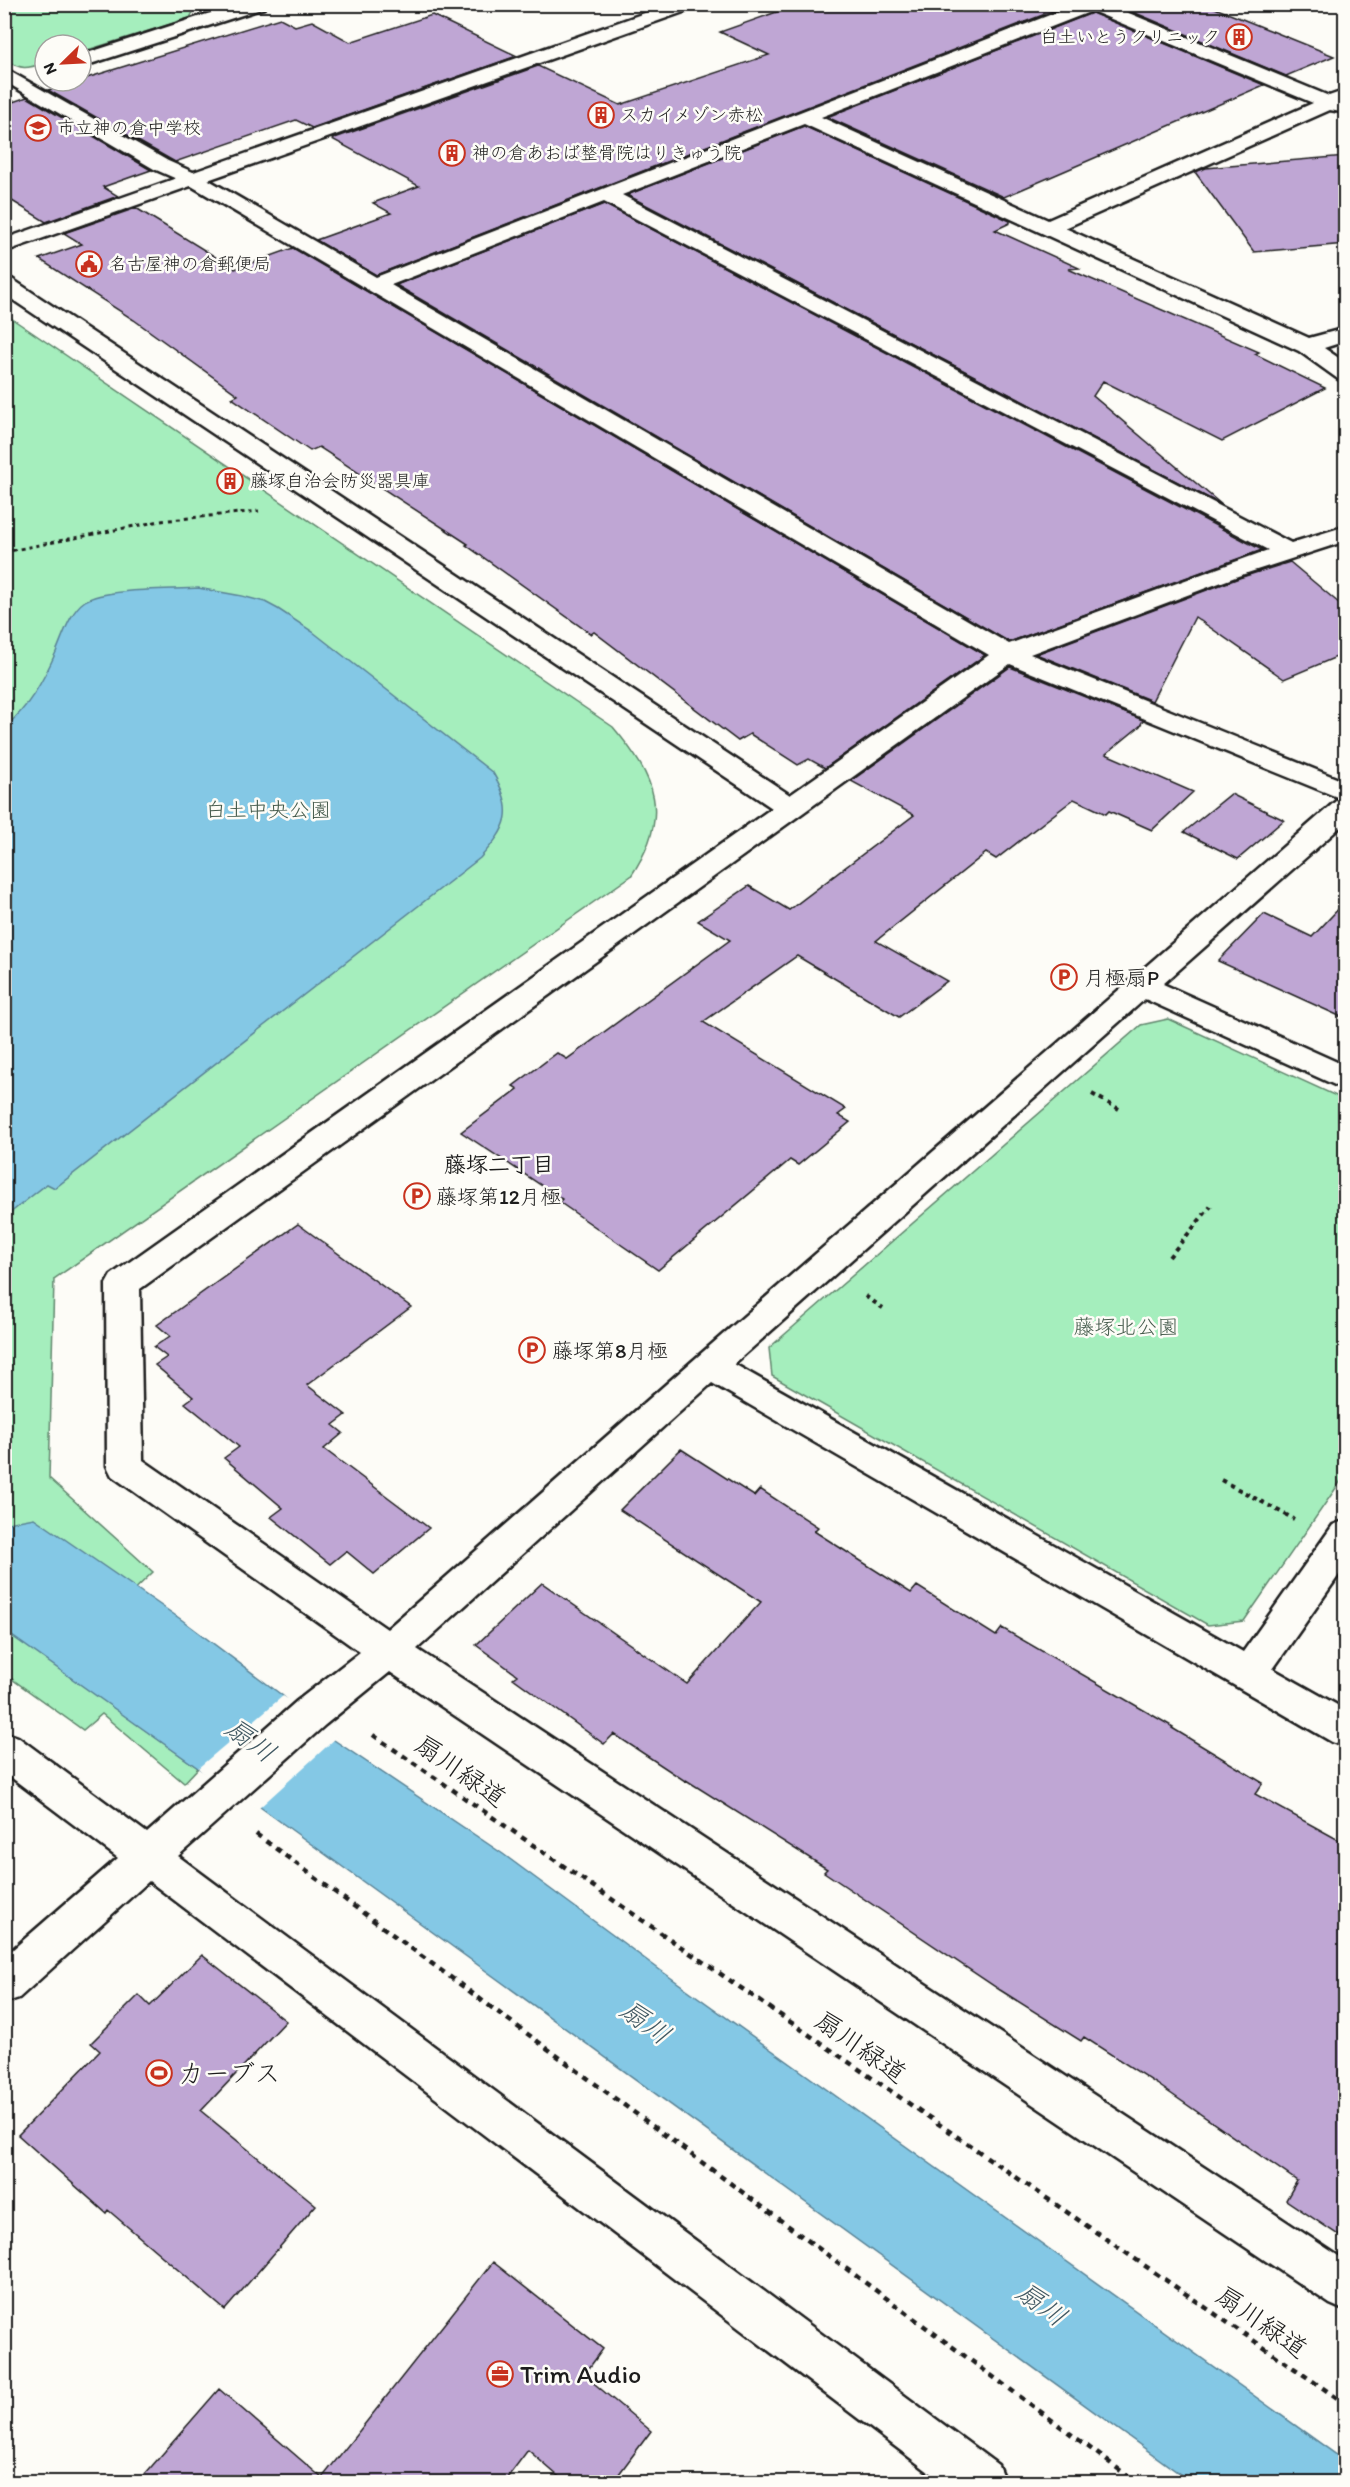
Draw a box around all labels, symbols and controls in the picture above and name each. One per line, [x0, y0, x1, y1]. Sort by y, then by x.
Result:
building icon: 白土いとうクリニック [1224, 22, 1254, 52]
place label: 白土いとうクリニック [1040, 26, 1220, 48]
north arrow [33, 33, 93, 93]
text: N [39, 60, 61, 78]
building icon: スカイメゾン赤松 [586, 100, 616, 130]
place label: スカイメゾン赤松 [620, 104, 763, 126]
school or university icon: 市立神の倉中学校 [23, 113, 53, 143]
place label: 市立神の倉中学校 [57, 117, 201, 139]
building icon: 神の倉あおば整骨院はりきゅう院 [437, 138, 467, 168]
place label: 神の倉あおば整骨院はりきゅう院 [472, 142, 742, 164]
public building icon: 名古屋神の倉郵便局 [74, 249, 104, 279]
place label: 名古屋神の倉郵便局 [109, 253, 271, 275]
building icon: 藤塚自治会防災器具庫 [215, 466, 245, 496]
place label: 藤塚自治会防災器具庫 [250, 470, 430, 492]
park label: 白土中央公園 [205, 797, 331, 822]
parking icon: 月極扇P [1049, 962, 1079, 992]
place label: 月極扇P [1084, 965, 1159, 990]
district label: 藤塚二丁目 [444, 1151, 554, 1178]
parking icon: 藤塚第12月極 [402, 1181, 432, 1211]
place label: 藤塚第12月極 [436, 1184, 562, 1209]
park label: 藤塚北公園 [1074, 1314, 1179, 1339]
parking icon: 藤塚第8月極 [517, 1335, 547, 1365]
place label: 藤塚第8月極 [552, 1338, 669, 1363]
water label: 扇川 [219, 1711, 283, 1769]
street label: 扇川緑道 [409, 1728, 513, 1814]
water label: 扇川 [614, 1993, 678, 2051]
street label: 扇川緑道 [809, 2004, 913, 2090]
place label: カーブス [178, 2057, 280, 2089]
sports icon: カーブス [144, 2058, 174, 2088]
water label: 扇川 [1010, 2275, 1074, 2333]
street label: 扇川緑道 [1210, 2279, 1314, 2365]
place label: Trim Audio [520, 2358, 641, 2390]
office icon: Trim Audio [485, 2359, 515, 2389]

